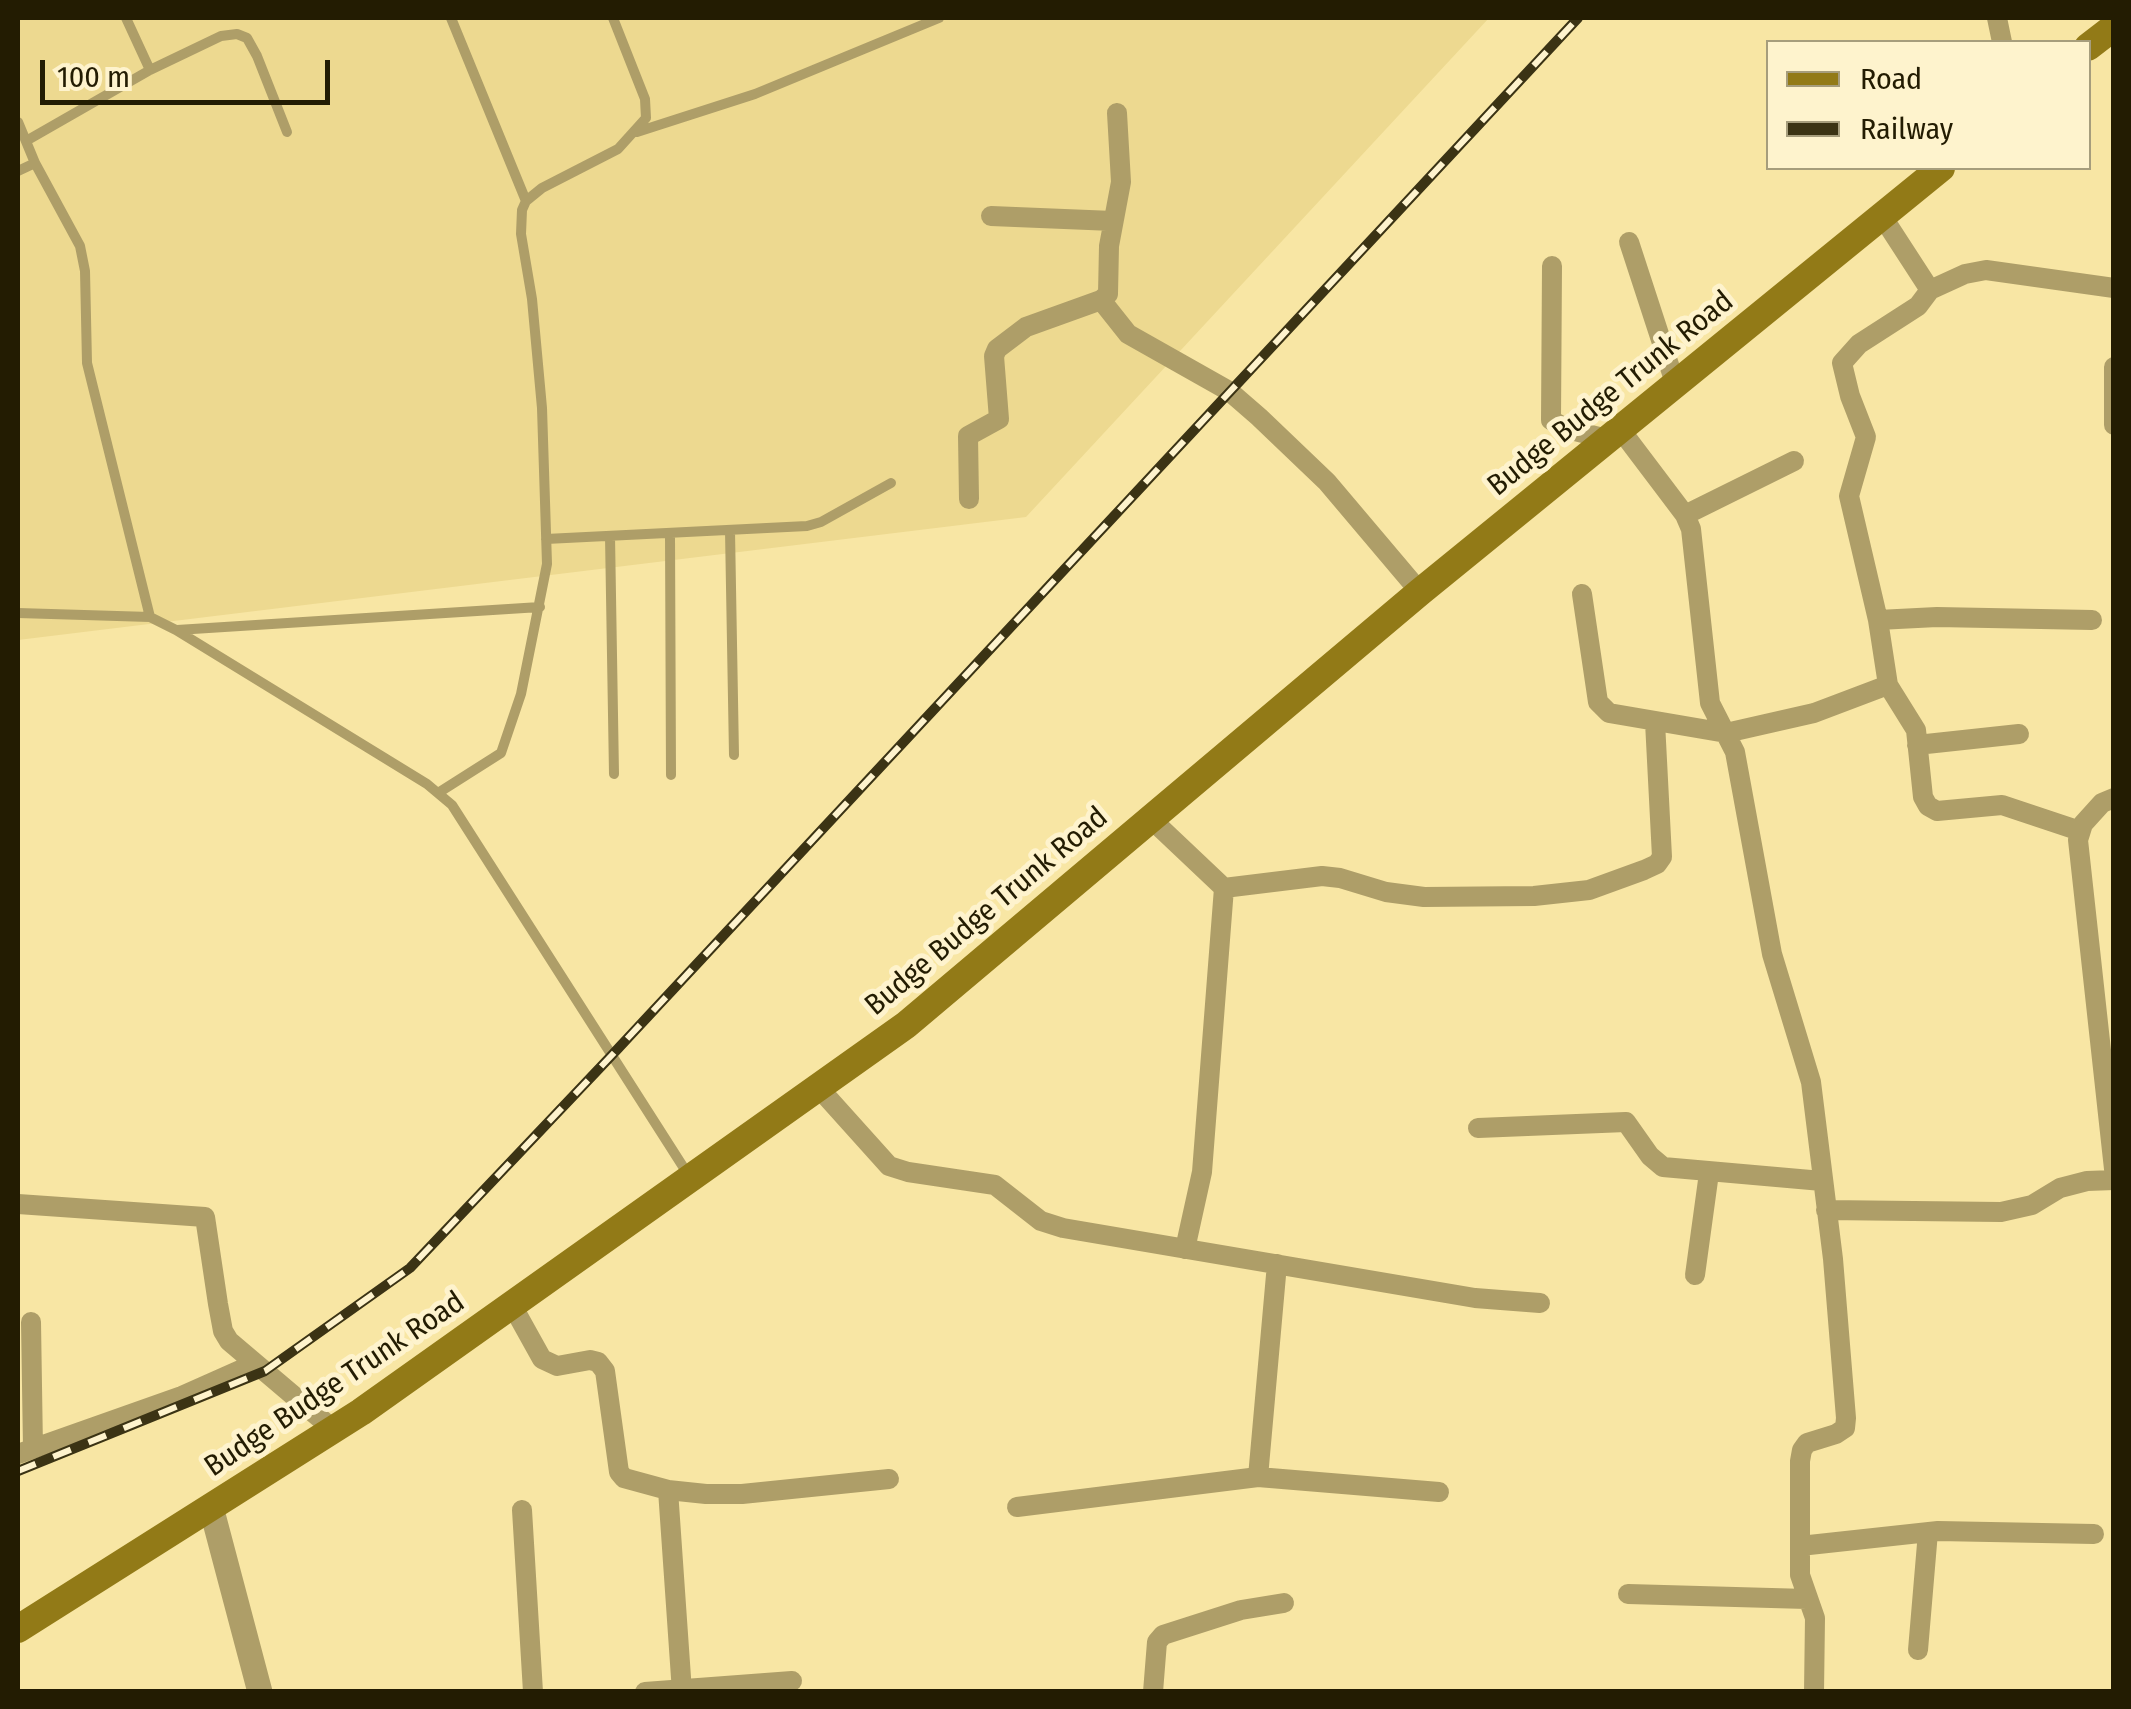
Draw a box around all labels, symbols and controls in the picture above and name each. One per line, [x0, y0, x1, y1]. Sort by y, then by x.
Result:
scale bar [45, 40, 335, 102]
legend [1766, 40, 2091, 170]
text: 100 m [57, 59, 130, 95]
text: Road [1860, 61, 1922, 97]
text: Railway [1860, 111, 1953, 147]
street label: Budge Budge Trunk Road [1481, 284, 1741, 504]
street label: Budge Budge Trunk Road [858, 800, 1116, 1024]
street label: Budge Budge Trunk Road [198, 1285, 472, 1485]

